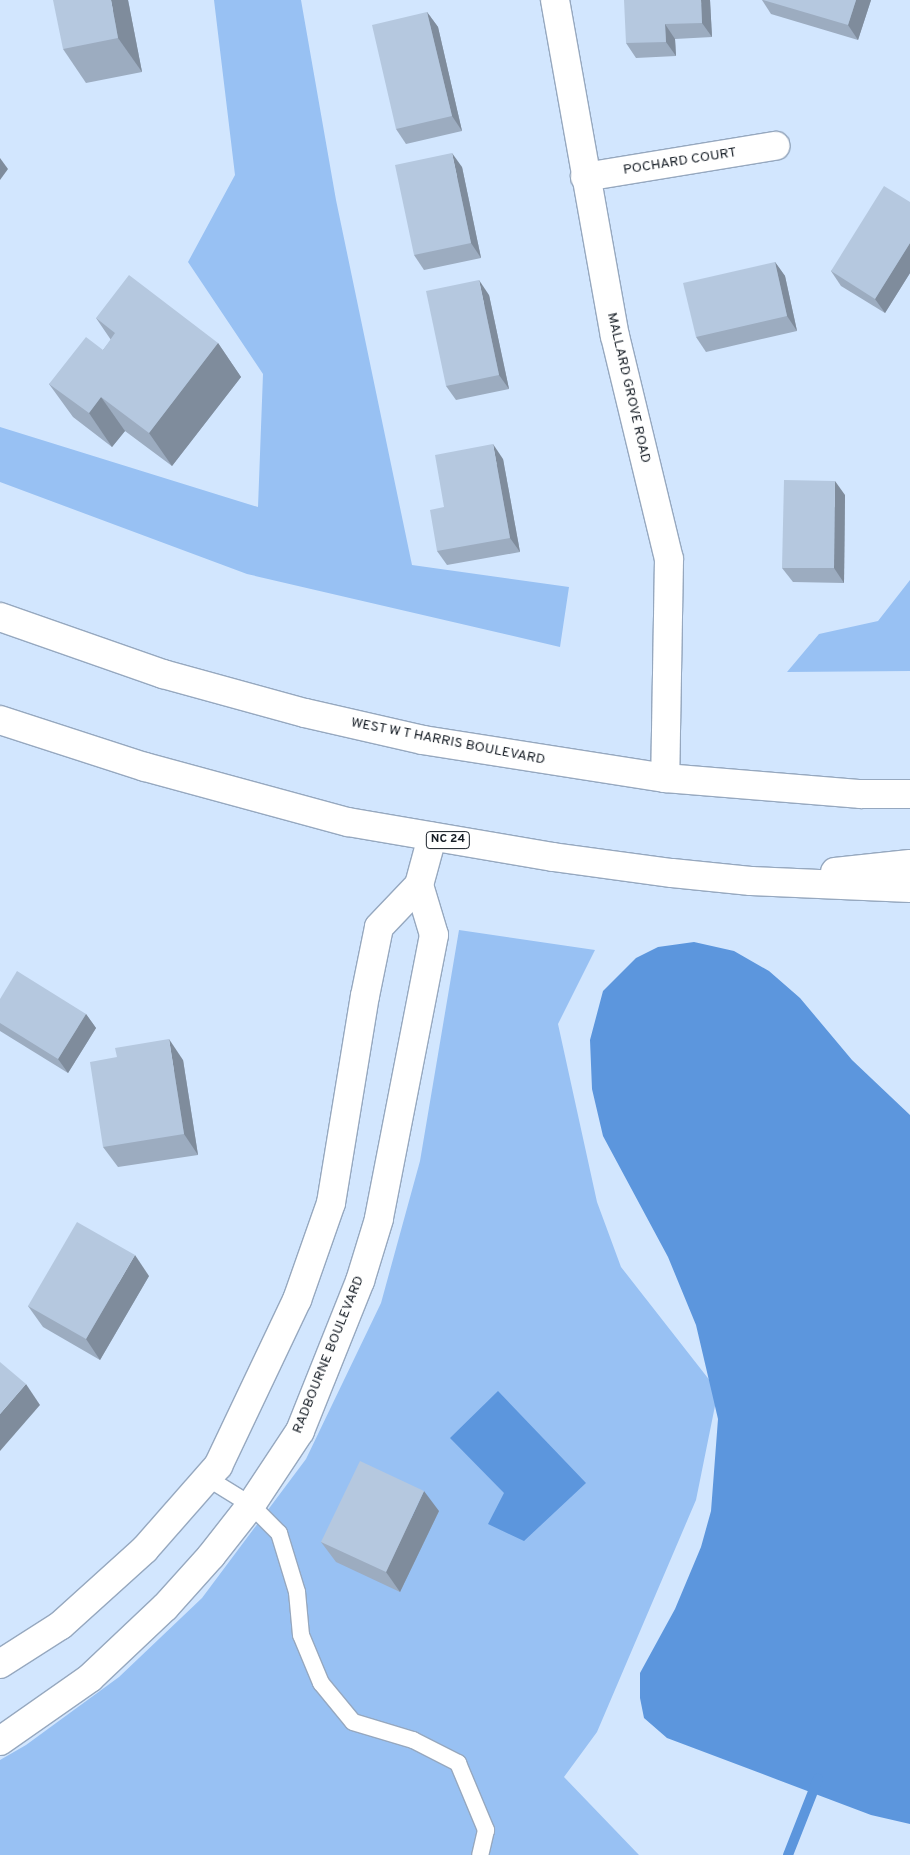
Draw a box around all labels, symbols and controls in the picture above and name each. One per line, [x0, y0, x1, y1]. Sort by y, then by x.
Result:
street label: POCHARD COURT [622, 145, 738, 179]
street label: MALLARD GROVE ROAD [602, 311, 654, 465]
street label: WEST W T HARRIS BOULEVARD [348, 715, 548, 769]
road number: NC 24 [426, 830, 470, 850]
street label: RADBOURNE BOULEVARD [290, 1274, 368, 1436]

